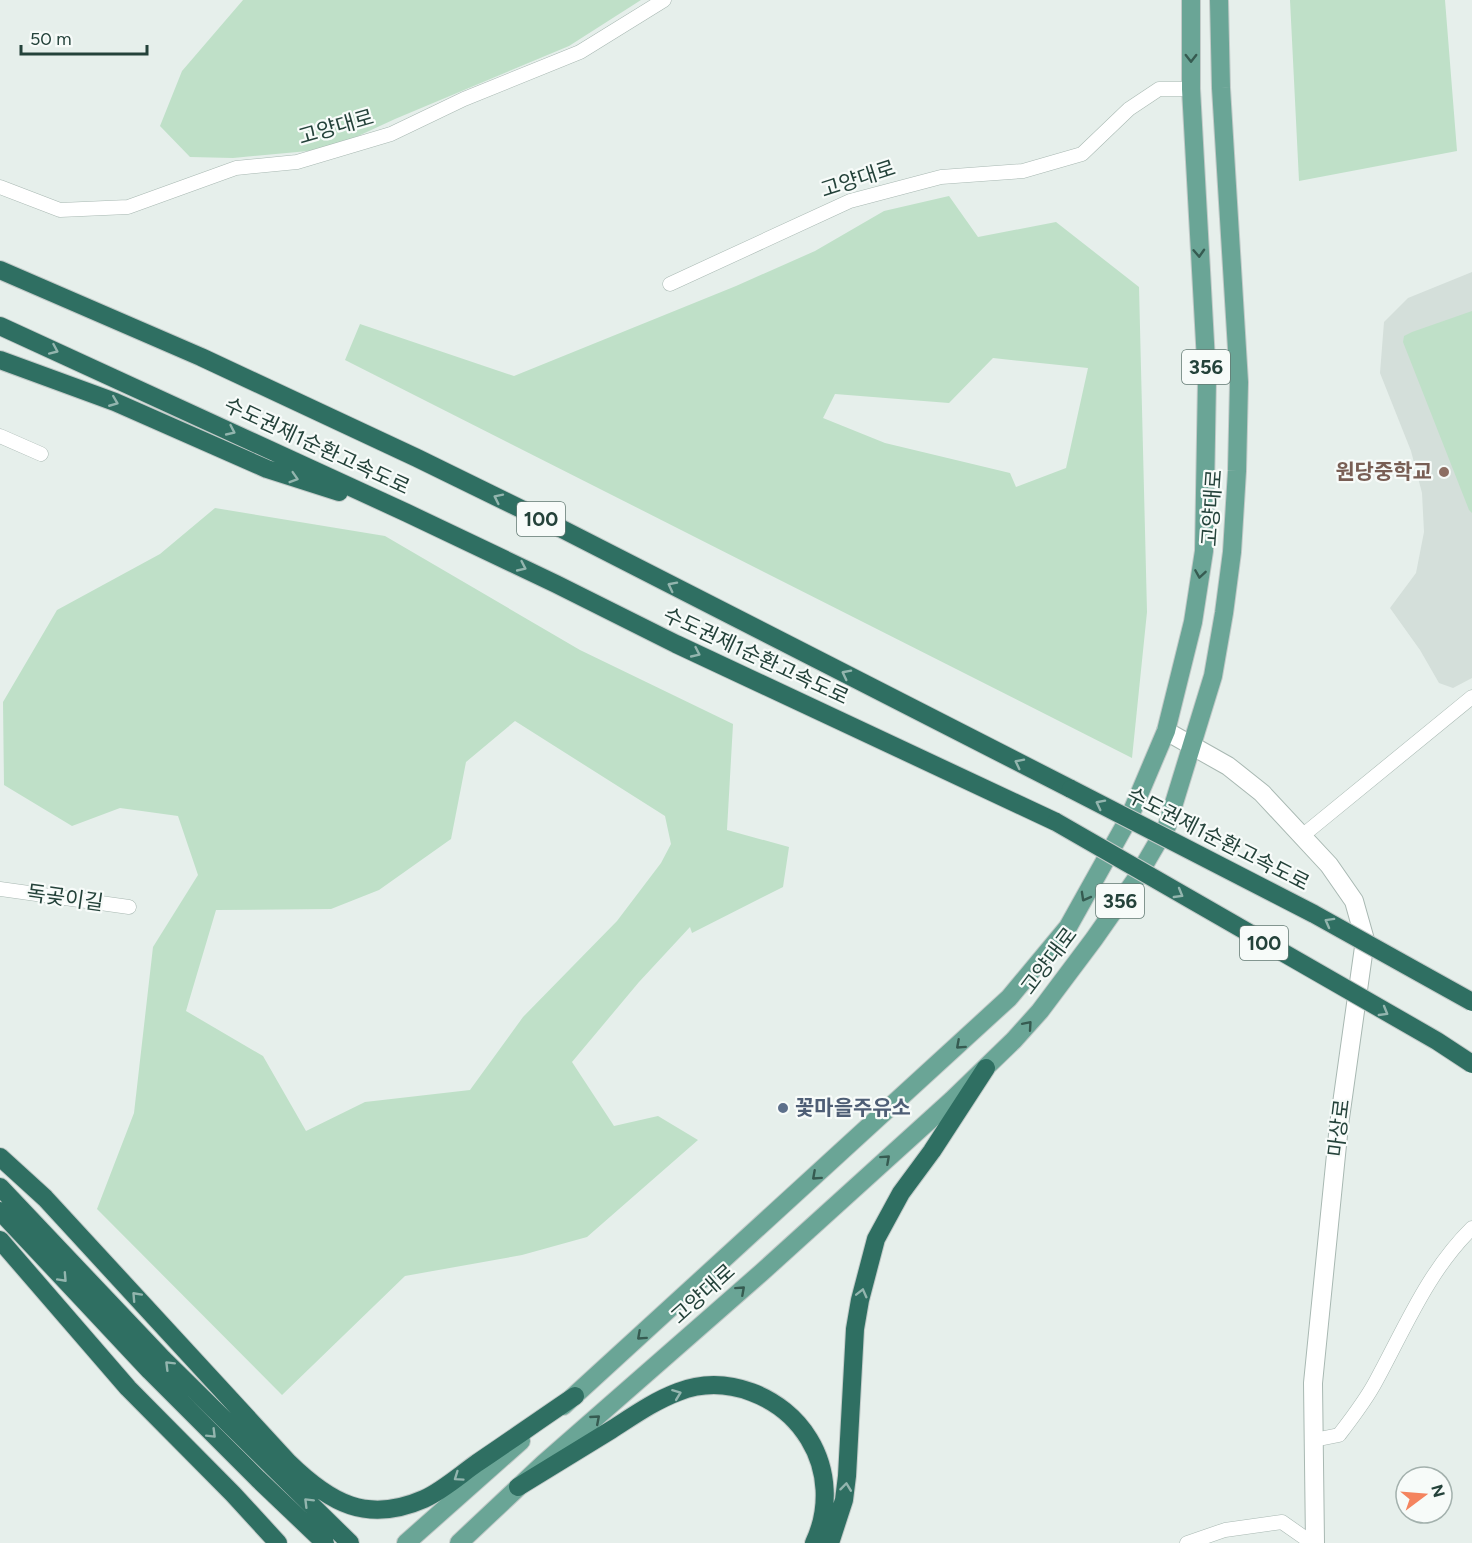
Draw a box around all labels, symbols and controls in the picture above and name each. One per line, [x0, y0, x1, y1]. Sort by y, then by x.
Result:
scale bar [21, 18, 147, 56]
text: 50 m [30, 28, 72, 50]
one-way arrow [1185, 54, 1197, 63]
street label: 고양대로 [295, 104, 376, 149]
street label: 고양대로 [817, 155, 898, 202]
one-way arrow [1192, 249, 1205, 258]
one-way arrow [47, 343, 58, 355]
road number: 356 [1182, 350, 1230, 384]
street label: 수도권제1순환고속도로 [220, 392, 414, 500]
one-way arrow [108, 395, 119, 407]
one-way arrow [224, 424, 235, 436]
place label: 원당중학교 [1335, 459, 1432, 484]
marker: 원당중학교 [1437, 465, 1451, 479]
street label: 고양대로 [1196, 469, 1227, 547]
one-way arrow [288, 470, 299, 483]
one-way arrow [493, 493, 504, 505]
road number: 100 [517, 502, 565, 536]
one-way arrow [515, 560, 526, 572]
one-way arrow [1195, 569, 1207, 578]
one-way arrow [668, 582, 678, 593]
street label: 수도권제1순환고속도로 [659, 602, 853, 710]
one-way arrow [690, 646, 701, 658]
one-way arrow [841, 670, 852, 682]
one-way arrow [1015, 759, 1026, 770]
street label: 수도권제1순환고속도로 [1123, 782, 1314, 896]
one-way arrow [1096, 800, 1107, 811]
street label: 독곶이길 [25, 880, 105, 915]
road number: 356 [1096, 884, 1144, 918]
one-way arrow [1173, 887, 1183, 898]
one-way arrow [1081, 890, 1092, 901]
one-way arrow [1325, 918, 1335, 930]
street label: 고양대로 [1015, 922, 1082, 999]
road number: 100 [1240, 926, 1288, 960]
one-way arrow [1378, 1005, 1389, 1016]
one-way arrow [1021, 1021, 1032, 1032]
one-way arrow [956, 1038, 967, 1049]
place label: 꽃마을주유소 [795, 1095, 911, 1120]
street label: 마상로 [1323, 1098, 1354, 1158]
marker: 꽃마을주유소 [776, 1101, 790, 1115]
one-way arrow [879, 1156, 890, 1167]
one-way arrow [812, 1169, 823, 1180]
street label: 고양대로 [666, 1258, 740, 1329]
one-way arrow [56, 1271, 67, 1281]
one-way arrow [735, 1286, 745, 1297]
one-way arrow [854, 1288, 867, 1298]
one-way arrow [132, 1293, 143, 1303]
one-way arrow [637, 1329, 648, 1340]
one-way arrow [166, 1362, 177, 1373]
one-way arrow [671, 1388, 681, 1401]
one-way arrow [589, 1415, 599, 1426]
one-way arrow [205, 1426, 216, 1437]
north arrow [1394, 1465, 1454, 1525]
one-way arrow [453, 1469, 464, 1480]
one-way arrow [839, 1482, 851, 1491]
text: N [1427, 1482, 1449, 1500]
one-way arrow [305, 1499, 316, 1510]

